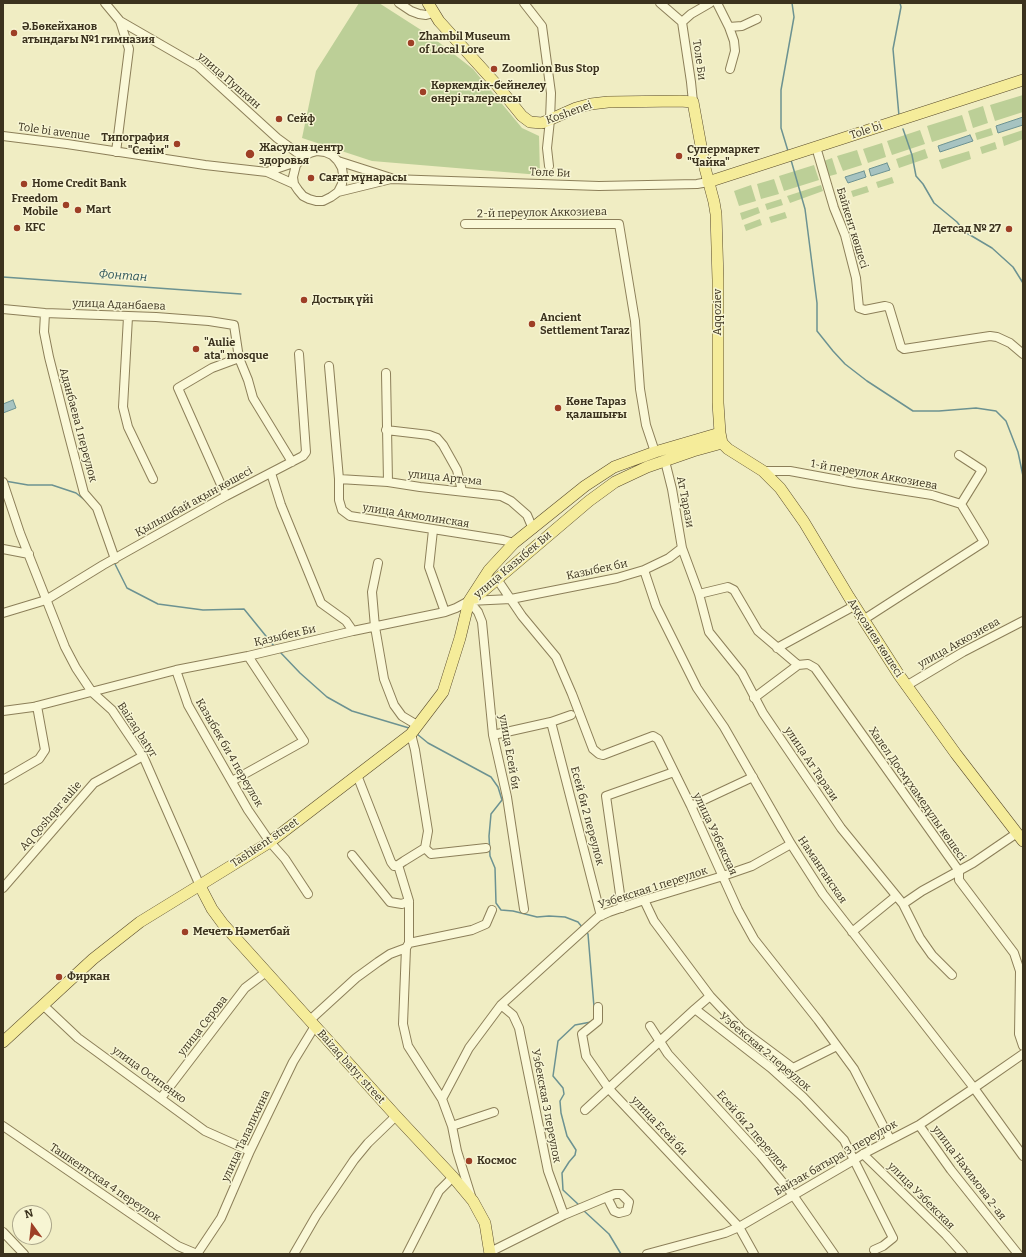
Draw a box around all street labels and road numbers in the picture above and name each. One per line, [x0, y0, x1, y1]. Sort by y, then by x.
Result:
street label: Толе Би [690, 39, 708, 81]
street label: улица Пушкин [195, 50, 263, 112]
street label: Koshenei [544, 99, 594, 127]
street label: Tole bi avenue [17, 120, 91, 144]
street label: Tole bi [848, 120, 884, 142]
street label: Төле Би [529, 166, 571, 180]
street label: Байкент көшесі [833, 186, 871, 270]
street label: 2-й переулок Аккозиева [477, 205, 607, 221]
street label: Aqqoziev [711, 289, 725, 335]
street label: улица Аданбаева [72, 297, 166, 313]
street label: Аданбаева 1 переулок [56, 366, 100, 484]
street label: 1-й переулок Аккозиева [810, 457, 938, 493]
street label: Қылышбай ақын көшесі [133, 464, 255, 540]
street label: улица Артема [407, 468, 483, 488]
street label: Ат Тарази [674, 475, 696, 529]
street label: улица Акмолинская [362, 501, 470, 531]
street label: улица Казыбек Би [472, 529, 554, 601]
street label: Казыбек би [565, 557, 629, 583]
street label: Аққозиев көшесі [845, 596, 905, 680]
street label: улица Аккозиева [916, 615, 1002, 671]
street label: Қазыбек Би [253, 622, 317, 650]
street label: Казыбек би 4 переулок [192, 696, 266, 810]
street label: Baizaq batyr [114, 700, 160, 760]
street label: улица Есей би [496, 713, 522, 791]
street label: улица Ат Тарази [781, 724, 841, 804]
street label: Халел Досмұхамедұлы көшесі [866, 724, 968, 864]
street label: Есей би 2 переулок [567, 765, 607, 867]
street label: Aq Qoshqar aulie [17, 779, 85, 853]
street label: улица Узбекская [690, 791, 740, 877]
street label: Tashkent street [229, 815, 301, 871]
street label: Наманганская [795, 834, 849, 906]
street label: Узбекская 1 переулок [597, 864, 709, 912]
street label: улица Серова [175, 993, 231, 1059]
street label: Узбекская 2 переулок [717, 1010, 813, 1094]
street label: Baizaq batyr street [314, 1027, 388, 1107]
street label: улица Осипенко [109, 1044, 189, 1106]
street label: Узбекская 3 переулок [528, 1048, 564, 1164]
street label: улица Талалихина [219, 1088, 273, 1184]
street label: Есей би 2 переулок [714, 1088, 790, 1174]
street label: улица Есей би [628, 1094, 690, 1158]
street label: Байзак батыра 3 переулок [772, 1117, 900, 1199]
street label: улица Нахимова 2-ая [929, 1123, 1009, 1223]
street label: Ташкентская 4 переулок [47, 1141, 163, 1225]
street label: улица Узбекская [885, 1160, 957, 1232]

